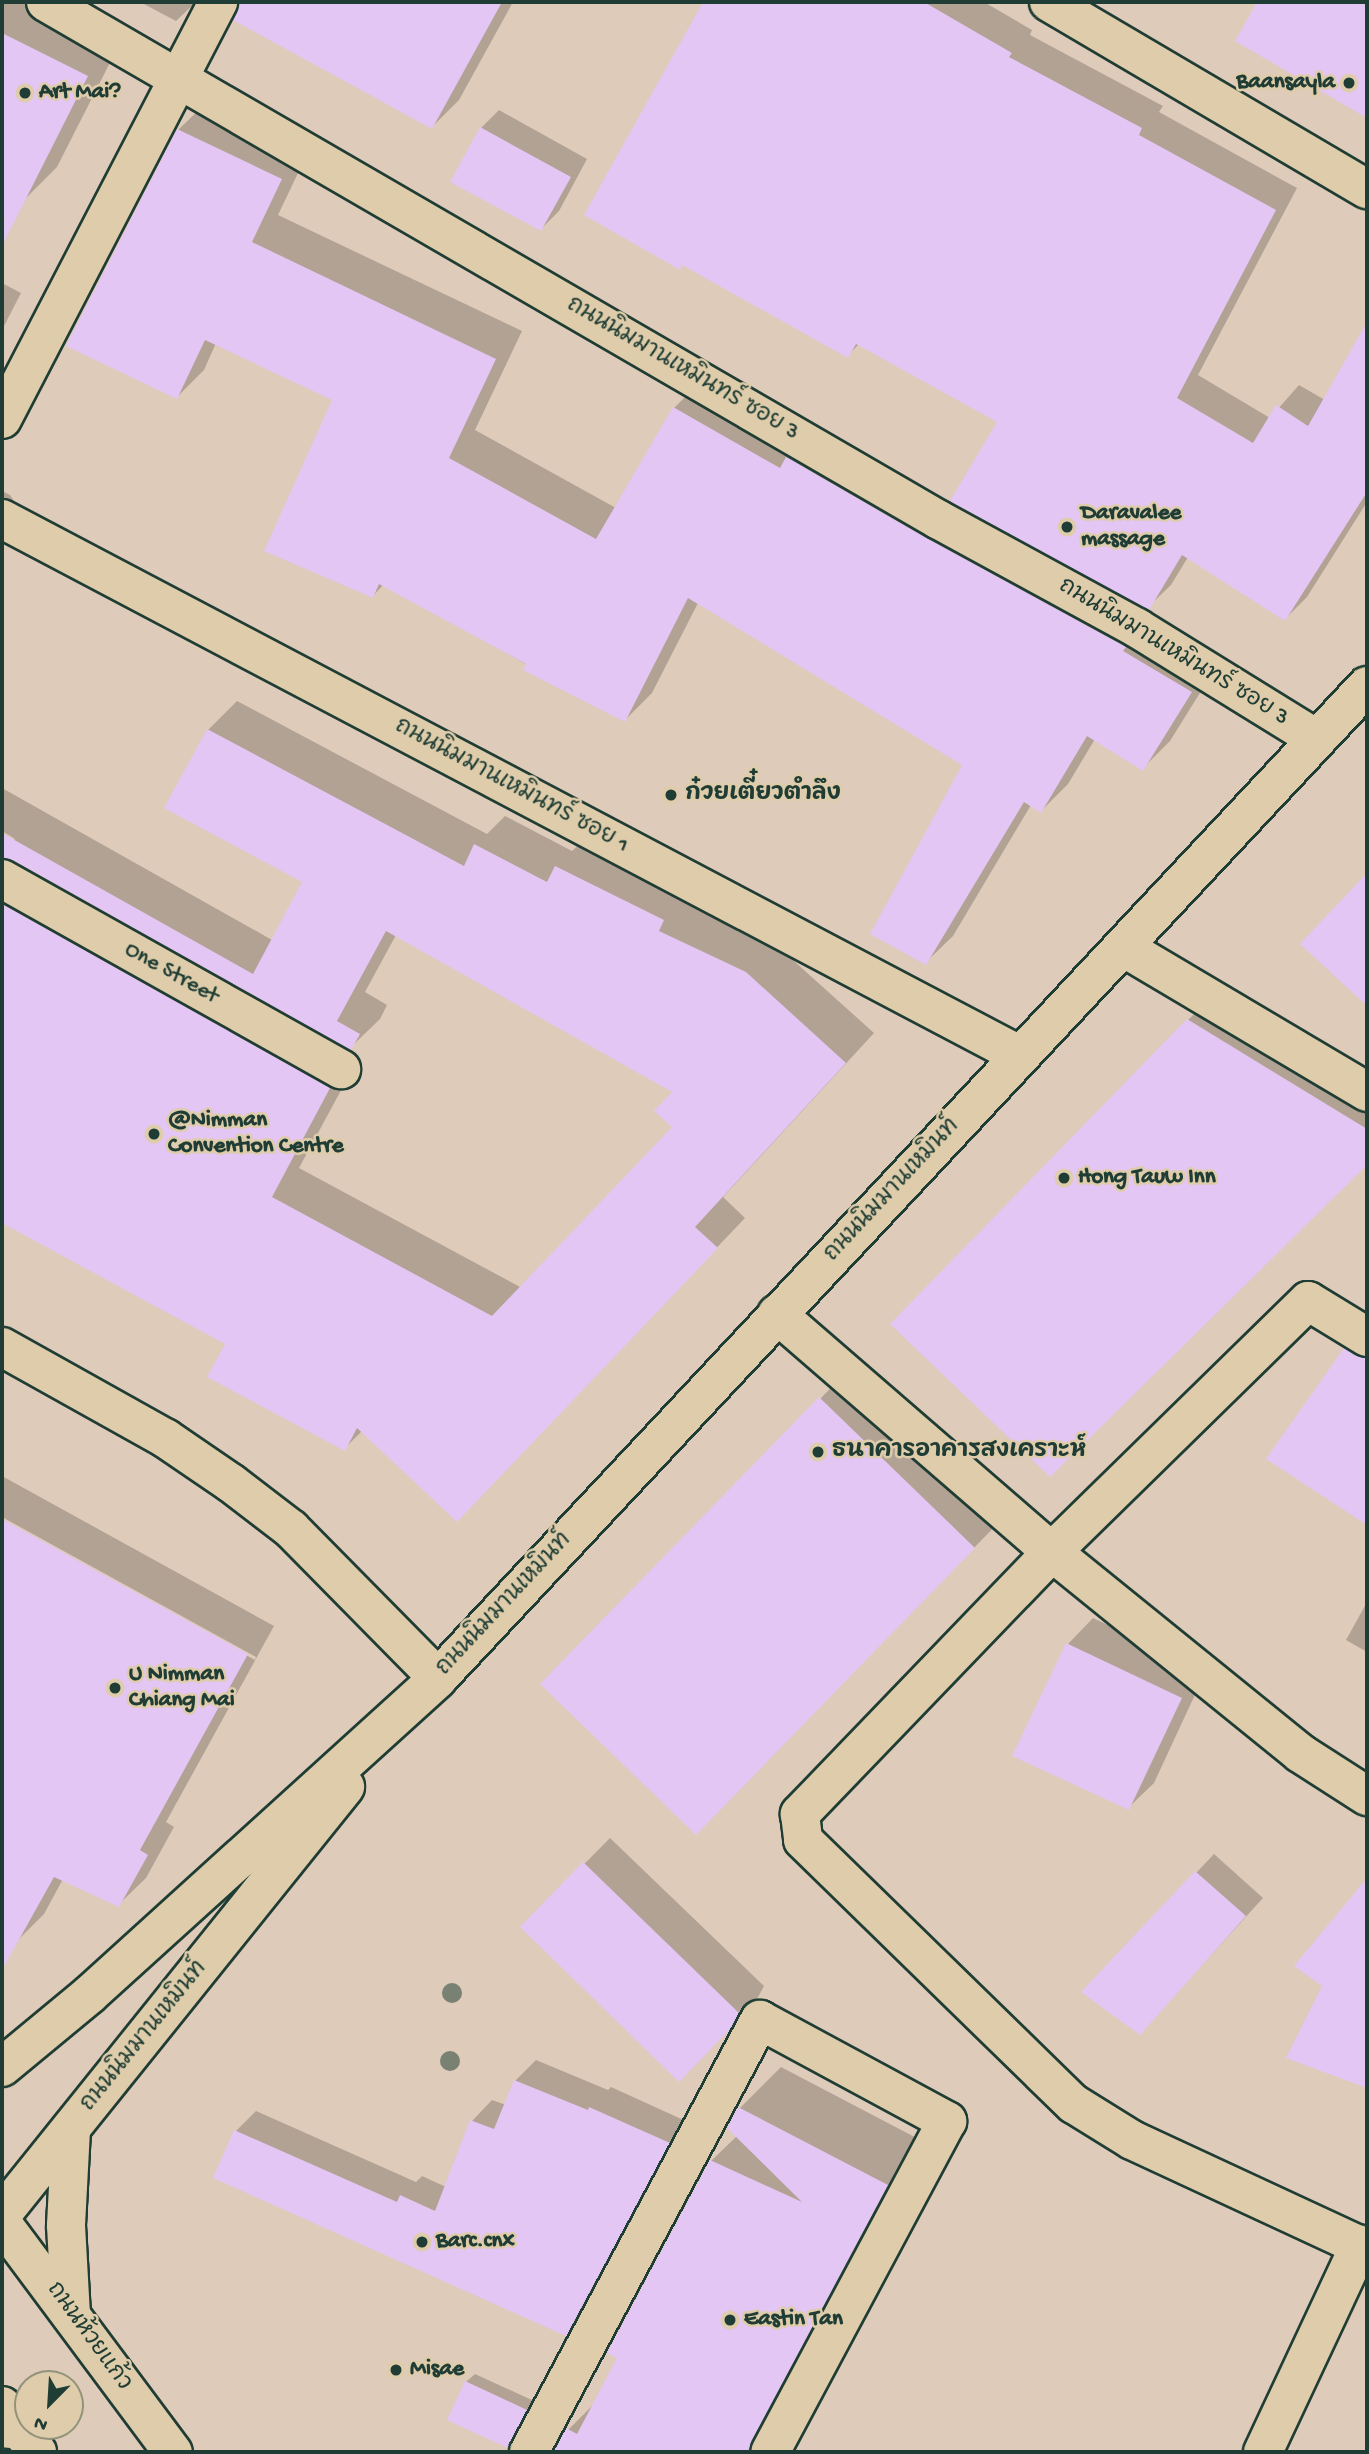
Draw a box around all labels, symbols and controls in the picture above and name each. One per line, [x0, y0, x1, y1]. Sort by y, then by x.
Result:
place label: Baansayla [1236, 69, 1335, 97]
marker: Baansayla [1341, 75, 1357, 91]
place label: Art Mai? [39, 79, 121, 107]
marker: Art Mai? [17, 85, 33, 101]
street label: ถนนนิมมานเหมินทร์ ซอย 3 [561, 292, 803, 448]
place label: Daravalee massage [1081, 500, 1181, 554]
marker: Daravalee massage [1059, 519, 1075, 535]
street label: ถนนนิมมานเหมินทร์ ซอย 3 [1053, 573, 1293, 733]
street label: ถนนนิมมานเหมินทร์ ซอย 1 [389, 714, 633, 860]
place label: ก๋วยเตี๋ยวตำลึง [685, 781, 841, 809]
marker: ก๋วยเตี๋ยวตำลึง [663, 787, 679, 803]
street label: One Street [119, 937, 223, 1011]
place label: @Nimman Convention Centre [168, 1107, 344, 1161]
street label: ถนนนิมมานเหมินท์ [819, 1114, 967, 1268]
marker: @Nimman Convention Centre [146, 1126, 162, 1142]
place label: Hong Tauw Inn [1078, 1164, 1216, 1192]
marker: Hong Tauw Inn [1056, 1170, 1072, 1186]
place label: ธนาคารอาคารสงเคราะห์ [832, 1438, 1086, 1466]
marker: ธนาคารอาคารสงเคราะห์ [810, 1444, 826, 1460]
street label: ถนนนิมมานเหมินท์ [431, 1528, 579, 1682]
place label: U Nimman Chiang Mai [129, 1661, 235, 1715]
marker: U Nimman Chiang Mai [107, 1680, 123, 1696]
street label: ถนนนิมมานเหมินท์ [76, 1956, 214, 2118]
place label: Barc.cnx [436, 2228, 515, 2256]
marker: Barc.cnx [414, 2234, 430, 2250]
street label: ถนนห้วยแก้ว [39, 2277, 137, 2397]
place label: Eastin Tan [744, 2306, 843, 2334]
marker: Eastin Tan [722, 2312, 738, 2328]
place label: Misae [410, 2356, 464, 2384]
marker: Misae [388, 2362, 404, 2378]
north arrow [14, 2370, 84, 2440]
text: N [31, 2410, 51, 2436]

